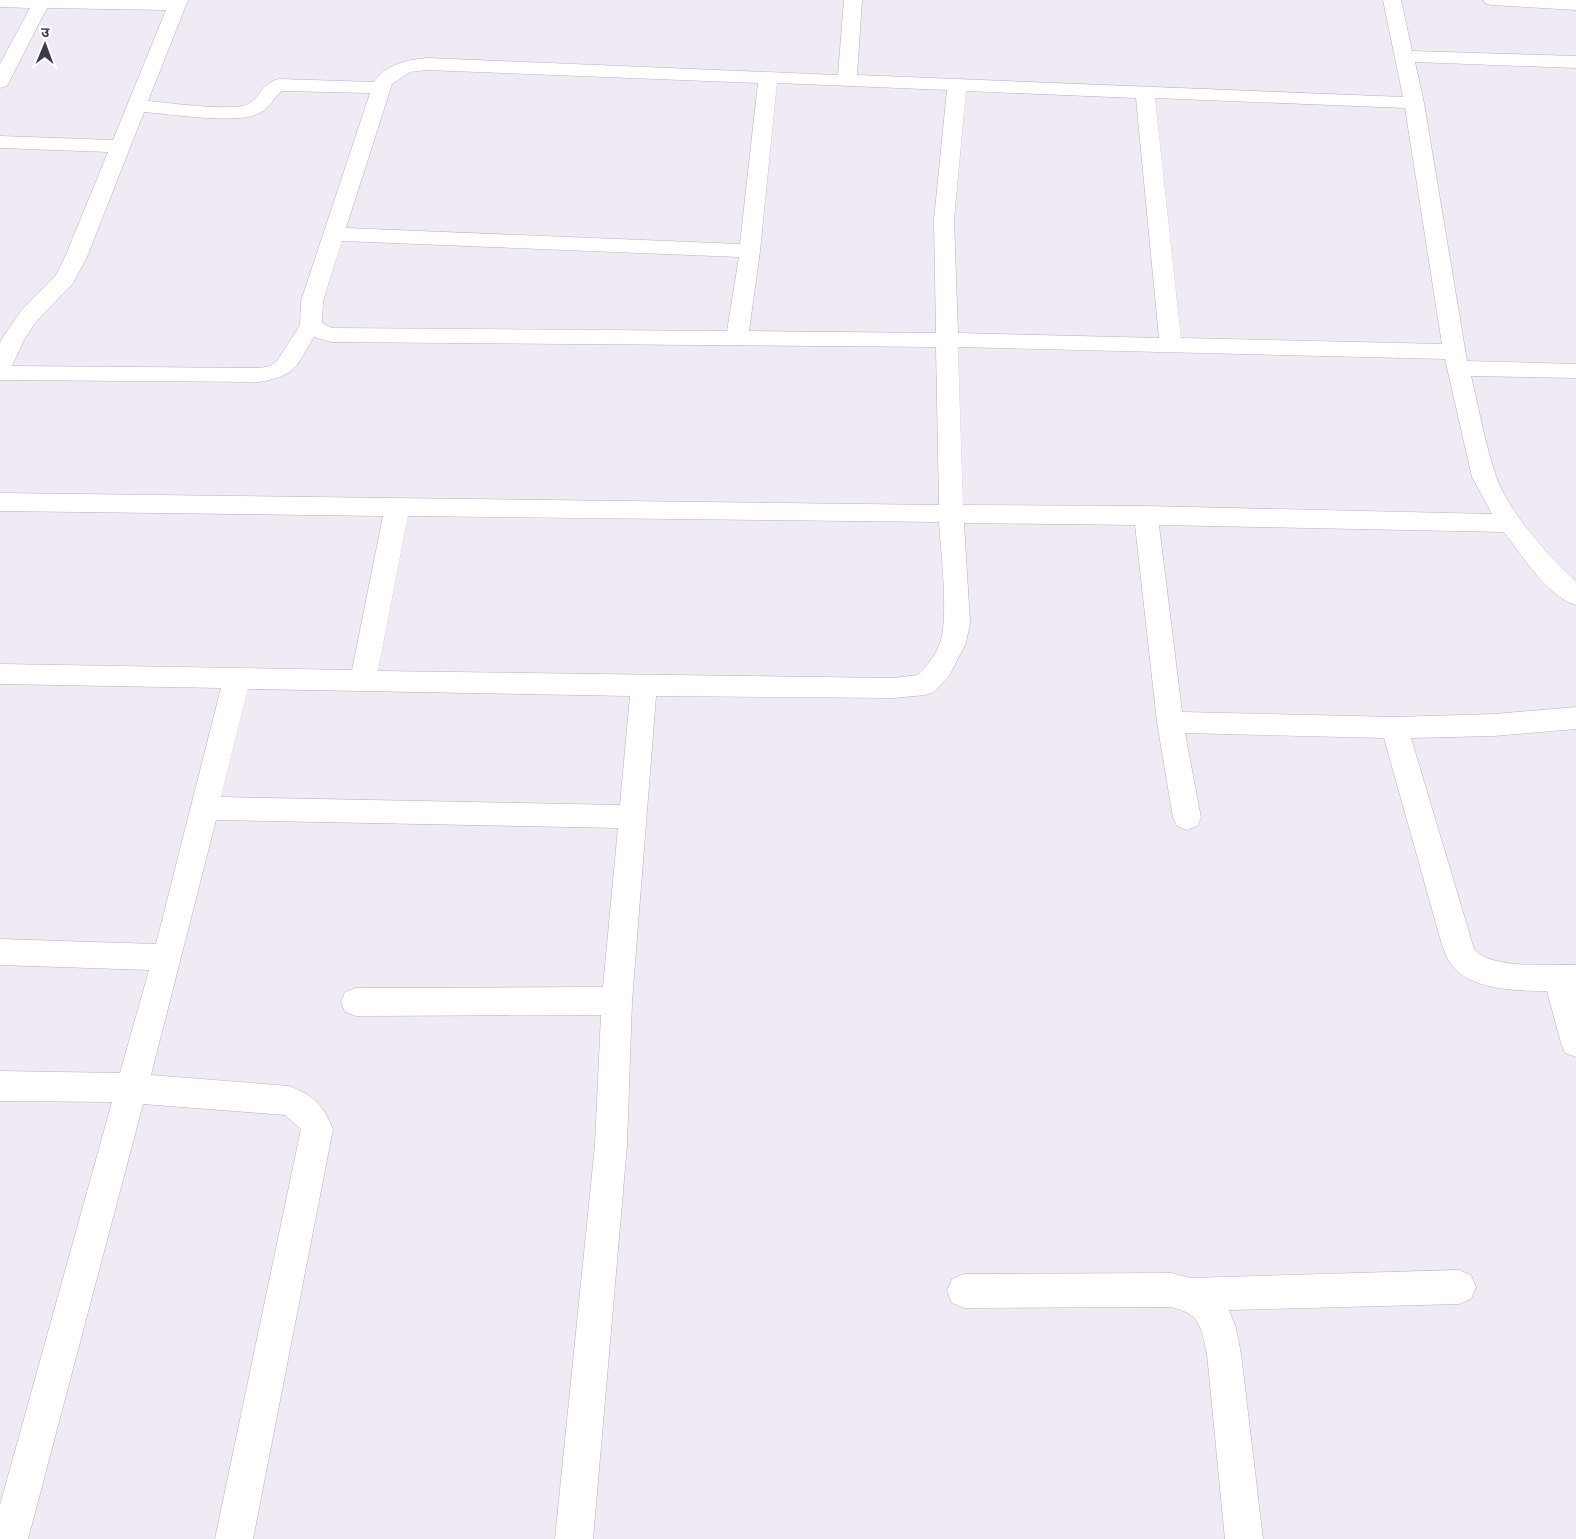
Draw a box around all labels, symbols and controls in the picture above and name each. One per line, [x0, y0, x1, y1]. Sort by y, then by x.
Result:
north arrow [20, 20, 70, 70]
text: उ [41, 23, 50, 41]

